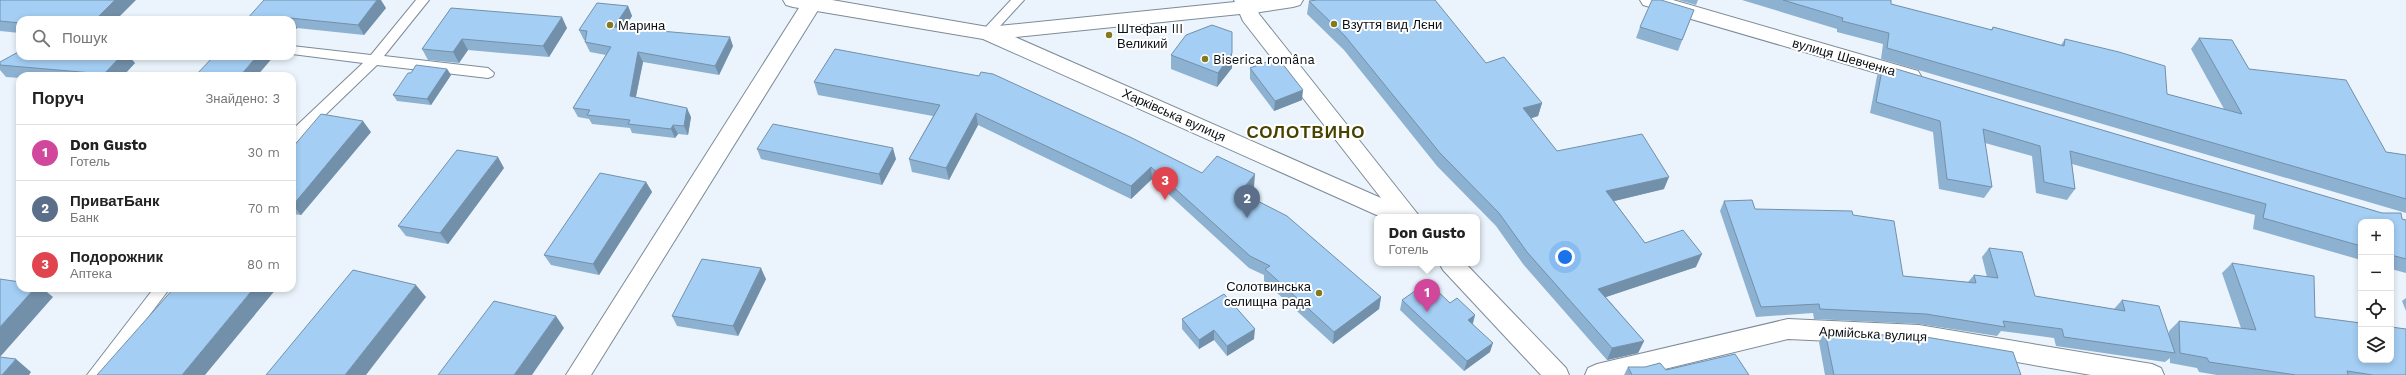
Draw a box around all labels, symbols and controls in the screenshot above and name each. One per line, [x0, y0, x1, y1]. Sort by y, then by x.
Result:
search box [16, 16, 296, 60]
place label: Взуття вид Лєни [1342, 17, 1442, 32]
place label: Марина [618, 18, 666, 33]
marker: Взуття вид Лєни [1329, 19, 1339, 29]
marker: Марина [605, 20, 615, 30]
place label: Штефан III Великий [1117, 21, 1183, 51]
icon: search [30, 27, 52, 49]
text: Пошук [62, 29, 107, 47]
marker: Штефан III Великий [1104, 30, 1114, 40]
street label: вулиця Шевченка [1791, 35, 1898, 79]
place label: Biserica româna [1213, 52, 1316, 67]
marker: Biserica româna [1200, 54, 1210, 64]
street label: Харківська вулиця [1120, 85, 1228, 145]
text: Поруч [32, 88, 84, 108]
text: Знайдено: 3 [205, 91, 280, 106]
district label: СОЛОТВИНО [1246, 122, 1366, 142]
text: Don Gusto [70, 136, 147, 154]
text: 1 [42, 145, 48, 160]
text: 30 m [248, 145, 280, 160]
text: Готель [70, 154, 110, 169]
pin: 3 [1152, 167, 1178, 200]
pin: 2 [1234, 185, 1260, 218]
text: ПриватБанк [70, 192, 160, 210]
text: 2 [41, 201, 49, 216]
text: 70 m [248, 201, 280, 216]
text: Банк [70, 210, 99, 225]
popup [1374, 214, 1480, 266]
map controls [2358, 219, 2394, 363]
button: + [2358, 219, 2394, 255]
text: Don Gusto [1388, 224, 1466, 242]
text: Готель [1388, 242, 1429, 257]
your location [1555, 247, 1575, 267]
text: Подорожник [70, 248, 163, 266]
button: − [2358, 255, 2394, 291]
text: 3 [41, 257, 49, 272]
text: 80 m [247, 257, 280, 272]
text: Аптека [70, 266, 112, 281]
place label: Солотвинська селищна рада [1224, 279, 1312, 309]
pin: 1 [1414, 279, 1440, 312]
marker: Солотвинська селищна рада [1314, 288, 1324, 298]
button: locate [2358, 291, 2394, 327]
street label: Армійська вулиця [1819, 324, 1927, 344]
button: layers [2358, 327, 2394, 363]

